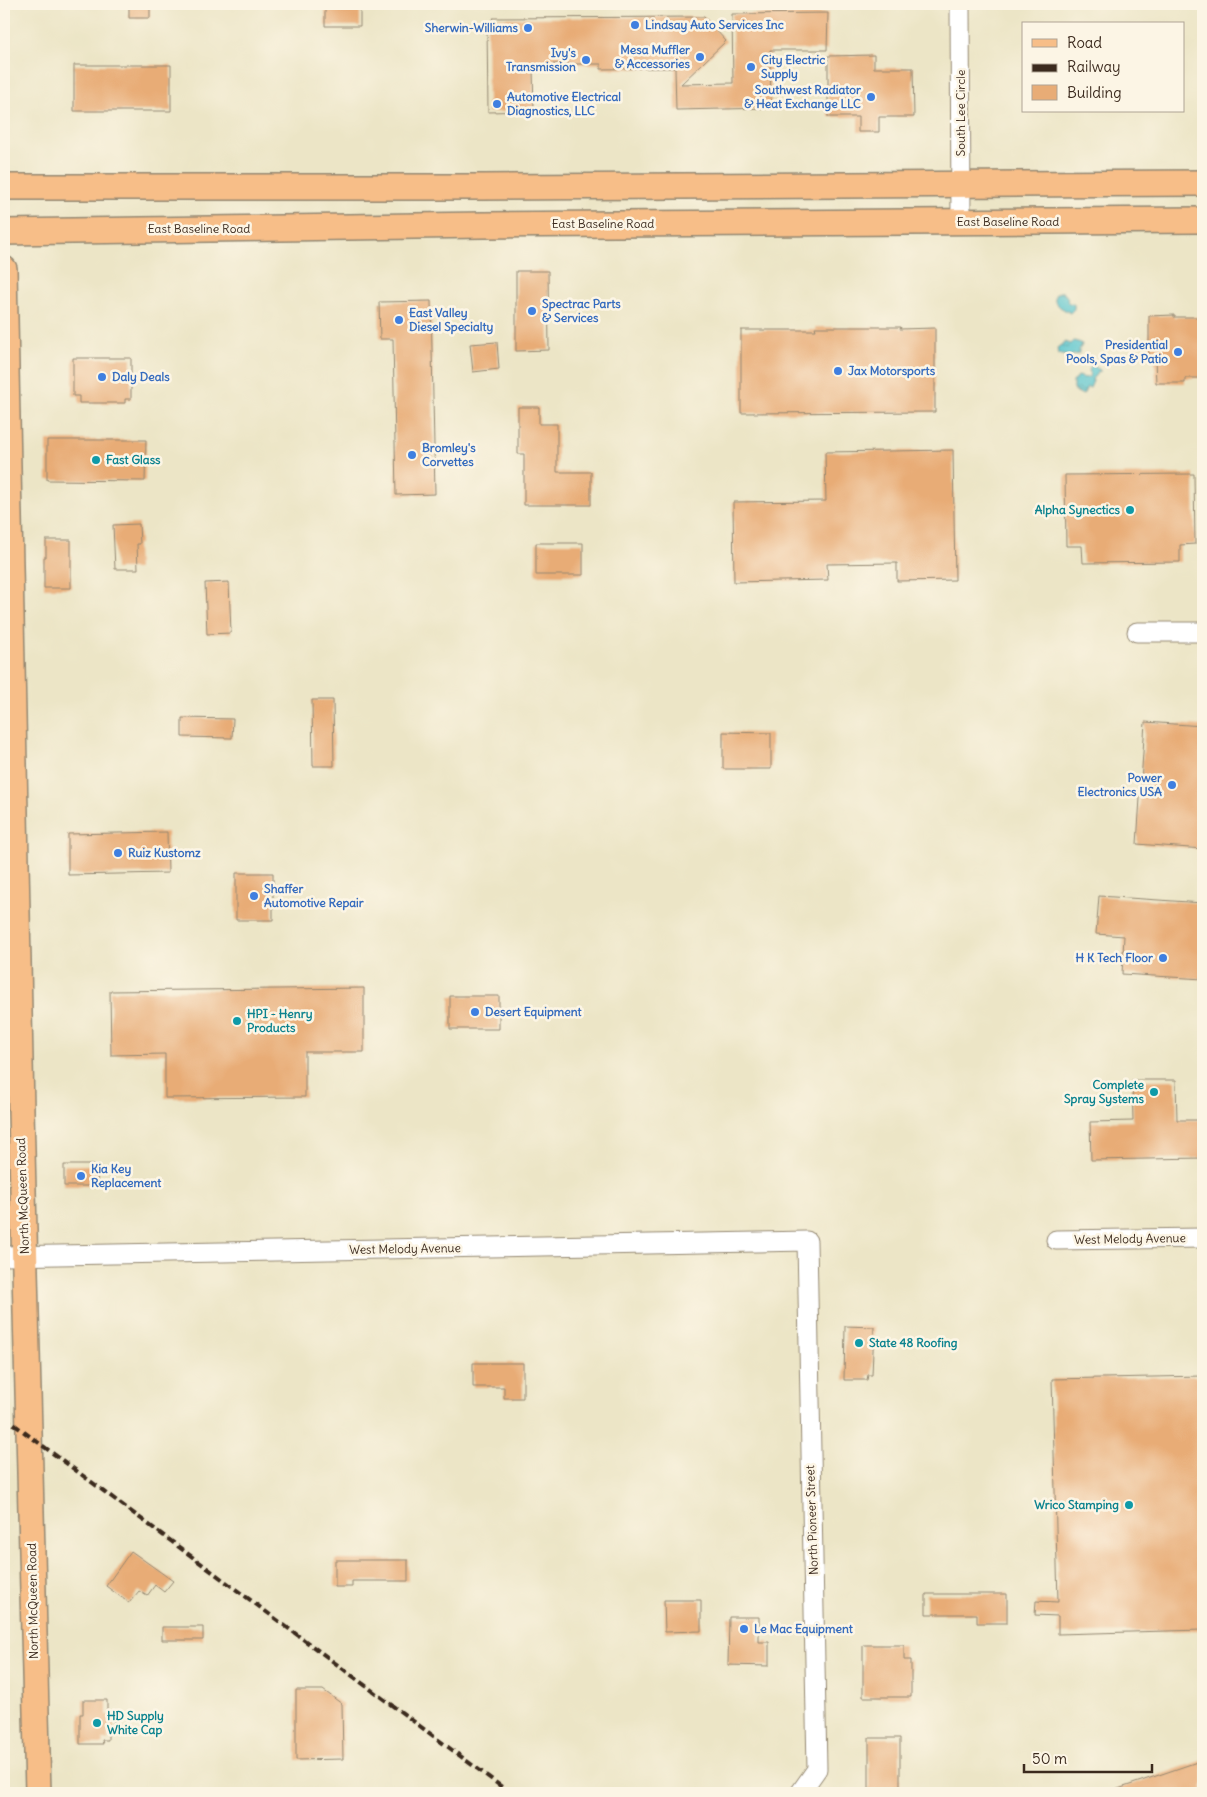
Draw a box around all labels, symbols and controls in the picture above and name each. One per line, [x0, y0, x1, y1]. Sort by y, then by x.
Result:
place label: Lindsay Auto Services Inc [645, 17, 784, 33]
marker: Lindsay Auto Services Inc [629, 19, 641, 31]
place label: Sherwin-Williams [425, 20, 519, 35]
marker: Sherwin-Williams [522, 22, 534, 34]
legend [1022, 22, 1184, 112]
text: Road [1067, 33, 1102, 52]
place label: Mesa Muffler & Accessories [615, 42, 691, 71]
place label: Ivy's Transmission [506, 45, 577, 74]
marker: Mesa Muffler & Accessories [694, 51, 706, 63]
place label: City Electric Supply [761, 52, 825, 82]
marker: Ivy's Transmission [580, 54, 592, 66]
text: Railway [1067, 57, 1121, 76]
marker: City Electric Supply [745, 61, 757, 73]
street label: South Lee Circle [953, 70, 968, 156]
place label: Southwest Radiator & Heat Exchange LLC [744, 82, 861, 112]
text: Building [1067, 83, 1122, 102]
place label: Automotive Electrical Diagnostics, LLC [507, 89, 621, 119]
marker: Southwest Radiator & Heat Exchange LLC [865, 91, 877, 103]
marker: Automotive Electrical Diagnostics, LLC [491, 98, 503, 110]
street label: East Baseline Road [957, 214, 1059, 229]
street label: East Baseline Road [552, 216, 654, 231]
street label: East Baseline Road [148, 221, 250, 236]
place label: Spectrac Parts & Services [542, 296, 621, 325]
place label: East Valley Diesel Specialty [409, 305, 493, 335]
marker: Spectrac Parts & Services [526, 305, 538, 317]
marker: East Valley Diesel Specialty [393, 314, 405, 326]
place label: Presidential Pools, Spas & Patio [1066, 337, 1168, 367]
marker: Presidential Pools, Spas & Patio [1172, 346, 1184, 358]
place label: Jax Motorsports [848, 363, 936, 379]
marker: Jax Motorsports [832, 365, 844, 377]
place label: Daly Deals [112, 369, 170, 385]
marker: Daly Deals [96, 371, 108, 383]
place label: Bromley's Corvettes [422, 440, 476, 469]
marker: Bromley's Corvettes [406, 449, 418, 461]
place label: Fast Glass [106, 452, 161, 467]
marker: Fast Glass [90, 454, 102, 466]
place label: Alpha Synectics [1035, 502, 1121, 518]
marker: Alpha Synectics [1124, 504, 1136, 516]
place label: Power Electronics USA [1078, 770, 1162, 799]
marker: Power Electronics USA [1166, 779, 1178, 791]
place label: Ruiz Kustomz [128, 845, 201, 860]
marker: Ruiz Kustomz [112, 847, 124, 859]
place label: Shaffer Automotive Repair [264, 881, 364, 911]
marker: Shaffer Automotive Repair [248, 890, 260, 902]
place label: H K Tech Floor [1076, 950, 1153, 965]
marker: H K Tech Floor [1157, 952, 1169, 964]
place label: Desert Equipment [485, 1004, 583, 1020]
place label: HPI - Henry Products [247, 1006, 313, 1035]
marker: Desert Equipment [469, 1006, 481, 1018]
marker: HPI - Henry Products [231, 1015, 243, 1027]
place label: Complete Spray Systems [1064, 1077, 1145, 1107]
marker: Complete Spray Systems [1148, 1086, 1160, 1098]
street label: North McQueen Road [13, 1138, 32, 1254]
place label: Kia Key Replacement [91, 1161, 162, 1191]
marker: Kia Key Replacement [75, 1170, 87, 1182]
street label: West Melody Avenue [1074, 1230, 1186, 1247]
street label: West Melody Avenue [349, 1240, 461, 1257]
place label: State 48 Roofing [869, 1335, 958, 1351]
marker: State 48 Roofing [853, 1337, 865, 1349]
street label: North Pioneer Street [802, 1465, 821, 1575]
place label: Wrico Stamping [1034, 1497, 1119, 1513]
marker: Wrico Stamping [1123, 1499, 1135, 1511]
street label: North McQueen Road [24, 1543, 41, 1659]
place label: Le Mac Equipment [754, 1621, 854, 1637]
marker: Le Mac Equipment [738, 1623, 750, 1635]
place label: HD Supply White Cap [107, 1708, 164, 1738]
marker: HD Supply White Cap [91, 1717, 103, 1729]
scale bar [1024, 1742, 1152, 1774]
text: 50 m [1032, 1749, 1067, 1768]

